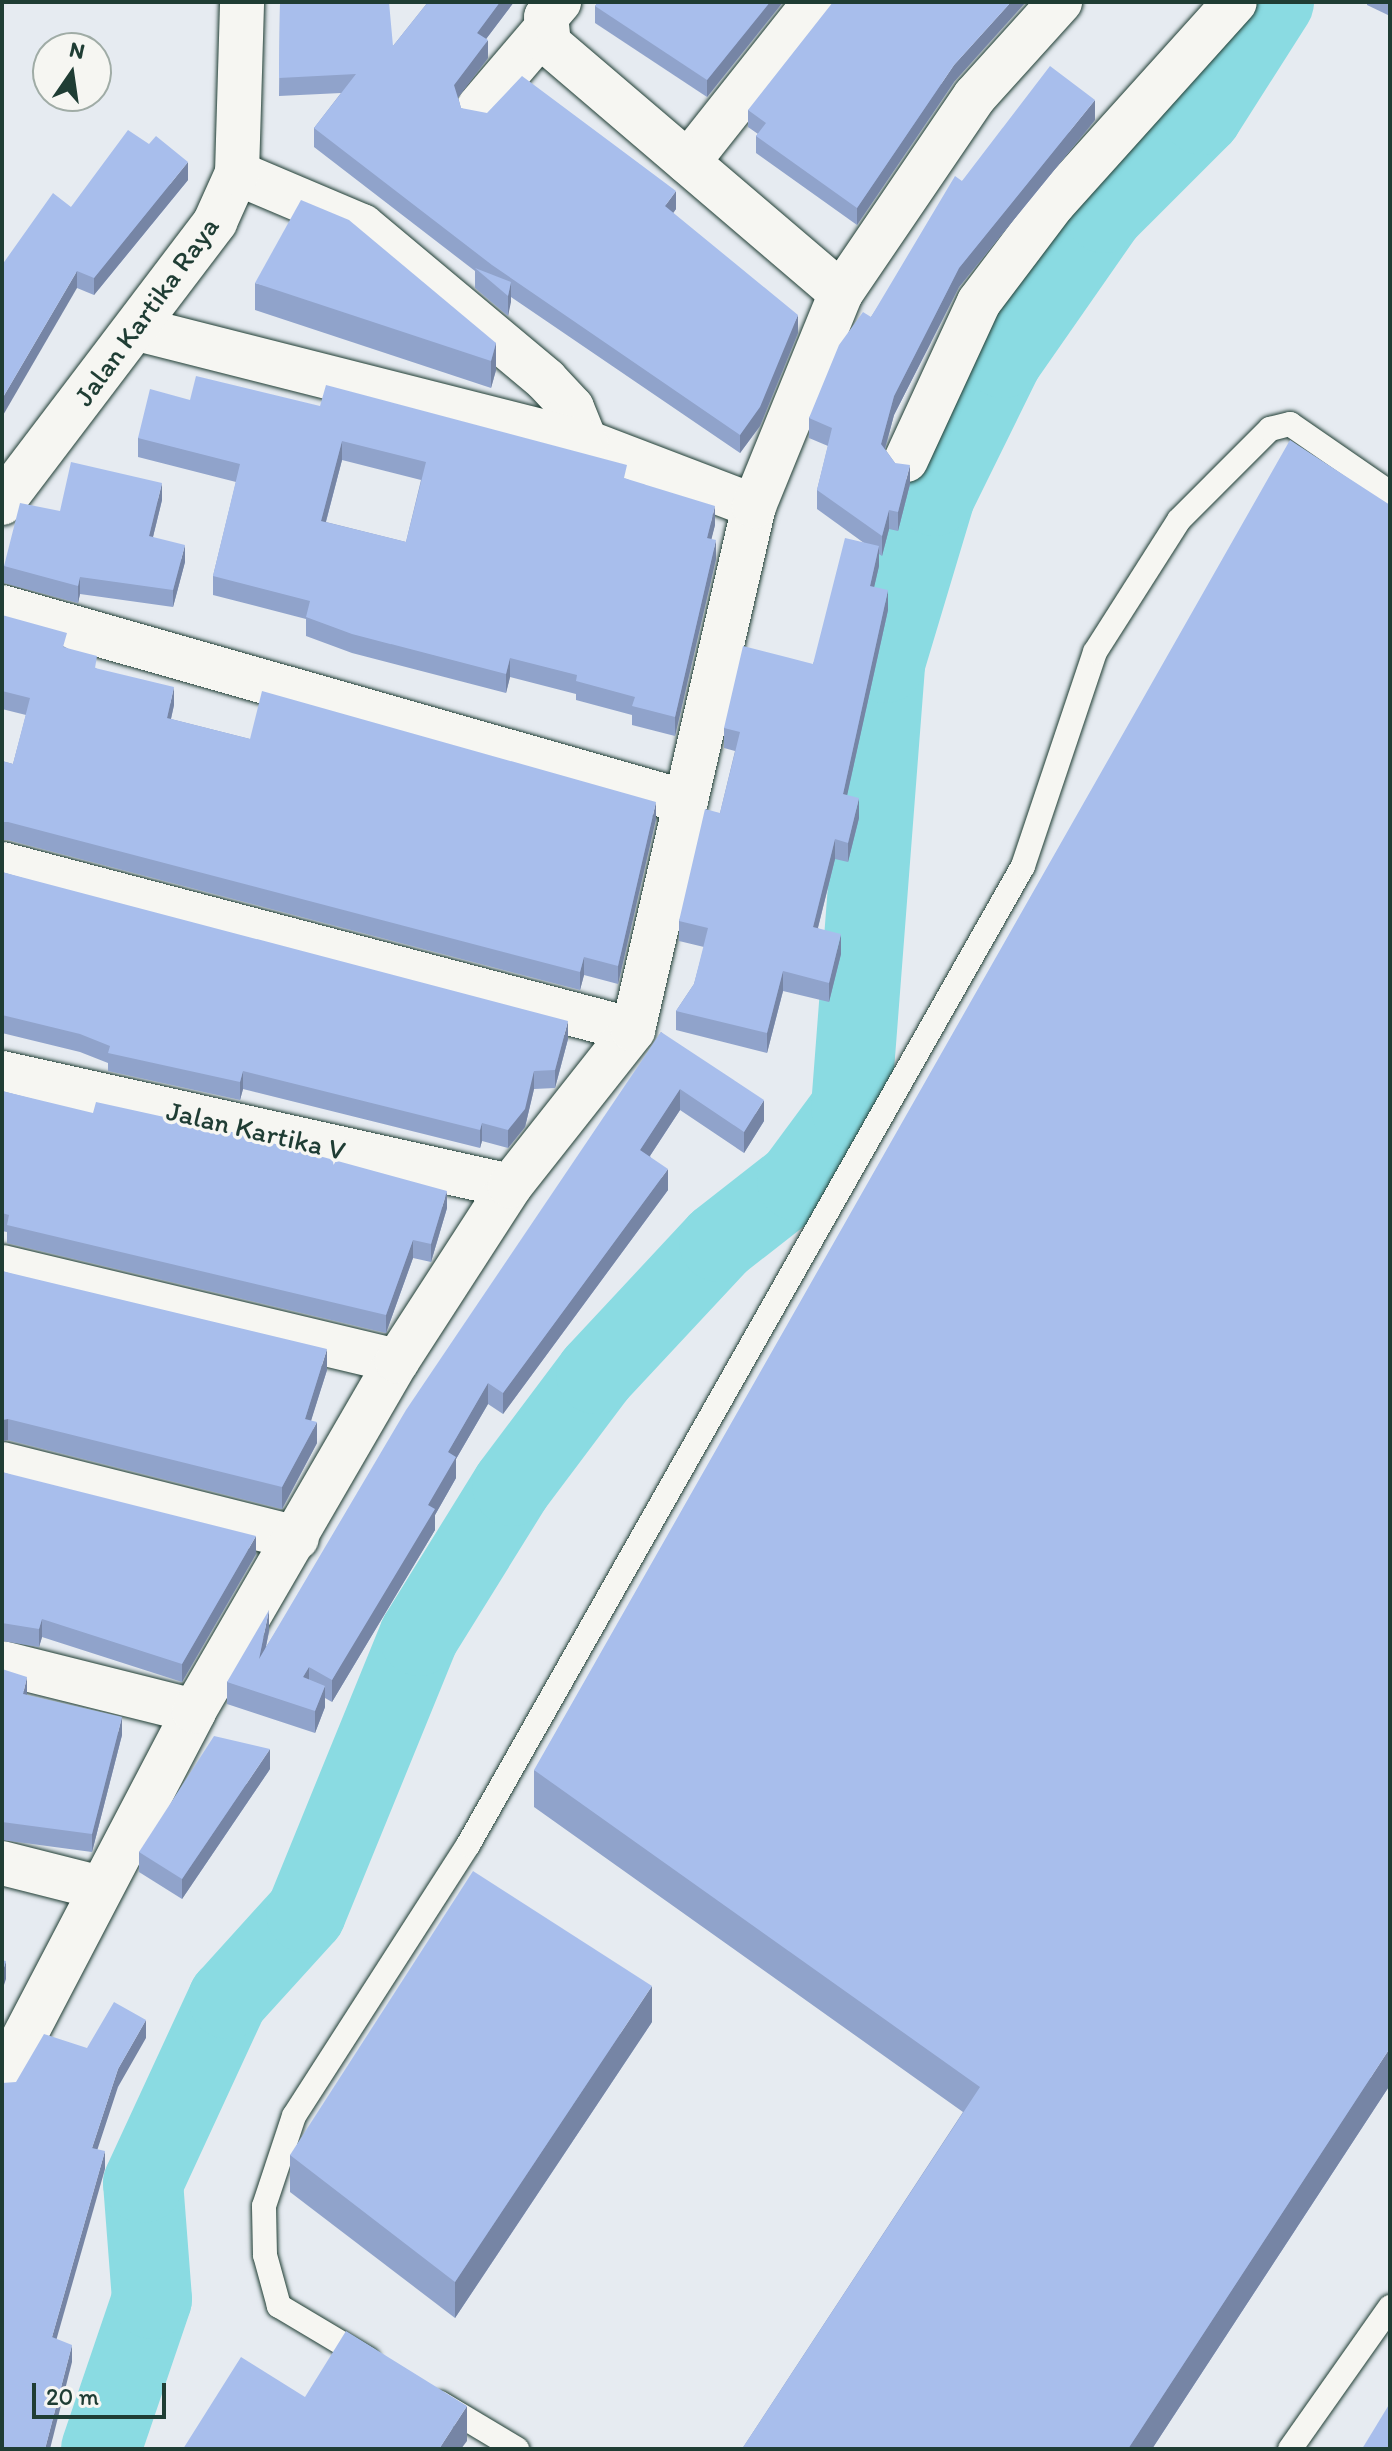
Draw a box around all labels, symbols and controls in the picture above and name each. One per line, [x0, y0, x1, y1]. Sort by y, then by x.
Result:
north arrow [32, 32, 112, 112]
text: N [67, 35, 87, 65]
street label: Jalan Kartika Raya [66, 210, 226, 412]
street label: Jalan Kartika V [163, 1093, 349, 1167]
scale bar [36, 2367, 170, 2417]
text: 20 m [46, 2382, 99, 2411]

